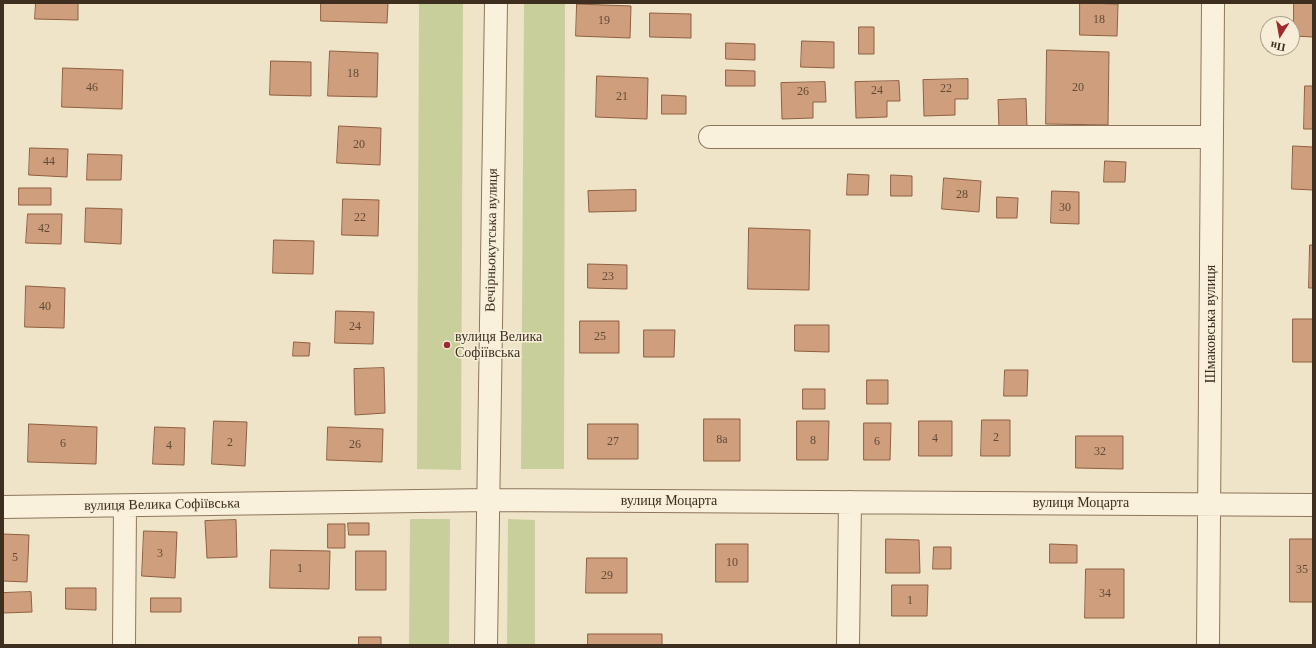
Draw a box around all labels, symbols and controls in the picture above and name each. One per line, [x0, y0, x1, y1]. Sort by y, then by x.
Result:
house number: 18 [1093, 13, 1105, 27]
house number: 19 [598, 14, 610, 28]
north arrow [1260, 16, 1300, 56]
text: Пн [1269, 39, 1286, 54]
house number: 18 [347, 67, 359, 81]
house number: 46 [86, 81, 98, 95]
house number: 20 [1072, 81, 1084, 95]
house number: 22 [940, 82, 952, 96]
house number: 24 [871, 84, 883, 98]
house number: 26 [797, 85, 809, 99]
house number: 21 [616, 90, 628, 104]
house number: 20 [353, 138, 365, 152]
house number: 44 [43, 155, 55, 169]
street label: Вечірньокутська вулиця [482, 168, 502, 312]
house number: 28 [956, 188, 968, 202]
house number: 30 [1059, 201, 1071, 215]
house number: 22 [354, 211, 366, 225]
house number: 42 [38, 222, 50, 236]
street label: Шмаковська вулиця [1203, 265, 1219, 383]
house number: 23 [602, 270, 614, 284]
house number: 40 [39, 300, 51, 314]
house number: 24 [349, 320, 361, 334]
place label: вулиця Велика Софіївська [455, 329, 542, 362]
house number: 25 [594, 330, 606, 344]
marker: вулиця Велика Софіївська [442, 340, 452, 350]
house number: 2 [993, 431, 999, 445]
house number: 4 [932, 432, 938, 446]
house number: 8а [716, 433, 728, 447]
house number: 8 [810, 434, 816, 448]
house number: 27 [607, 435, 619, 449]
house number: 6 [874, 435, 880, 449]
house number: 2 [227, 436, 233, 450]
house number: 6 [60, 437, 66, 451]
house number: 26 [349, 438, 361, 452]
house number: 4 [166, 439, 172, 453]
house number: 32 [1094, 445, 1106, 459]
street label: вулиця Моцарта [621, 493, 717, 509]
street label: вулиця Велика Софіївська [84, 495, 240, 515]
street label: вулиця Моцарта [1033, 495, 1129, 511]
house number: 3 [157, 547, 163, 561]
house number: 5 [12, 551, 18, 565]
house number: 10 [726, 556, 738, 570]
house number: 1 [297, 562, 303, 576]
house number: 35 [1296, 563, 1308, 577]
house number: 29 [601, 569, 613, 583]
house number: 34 [1099, 587, 1111, 601]
house number: 1 [907, 594, 913, 608]

